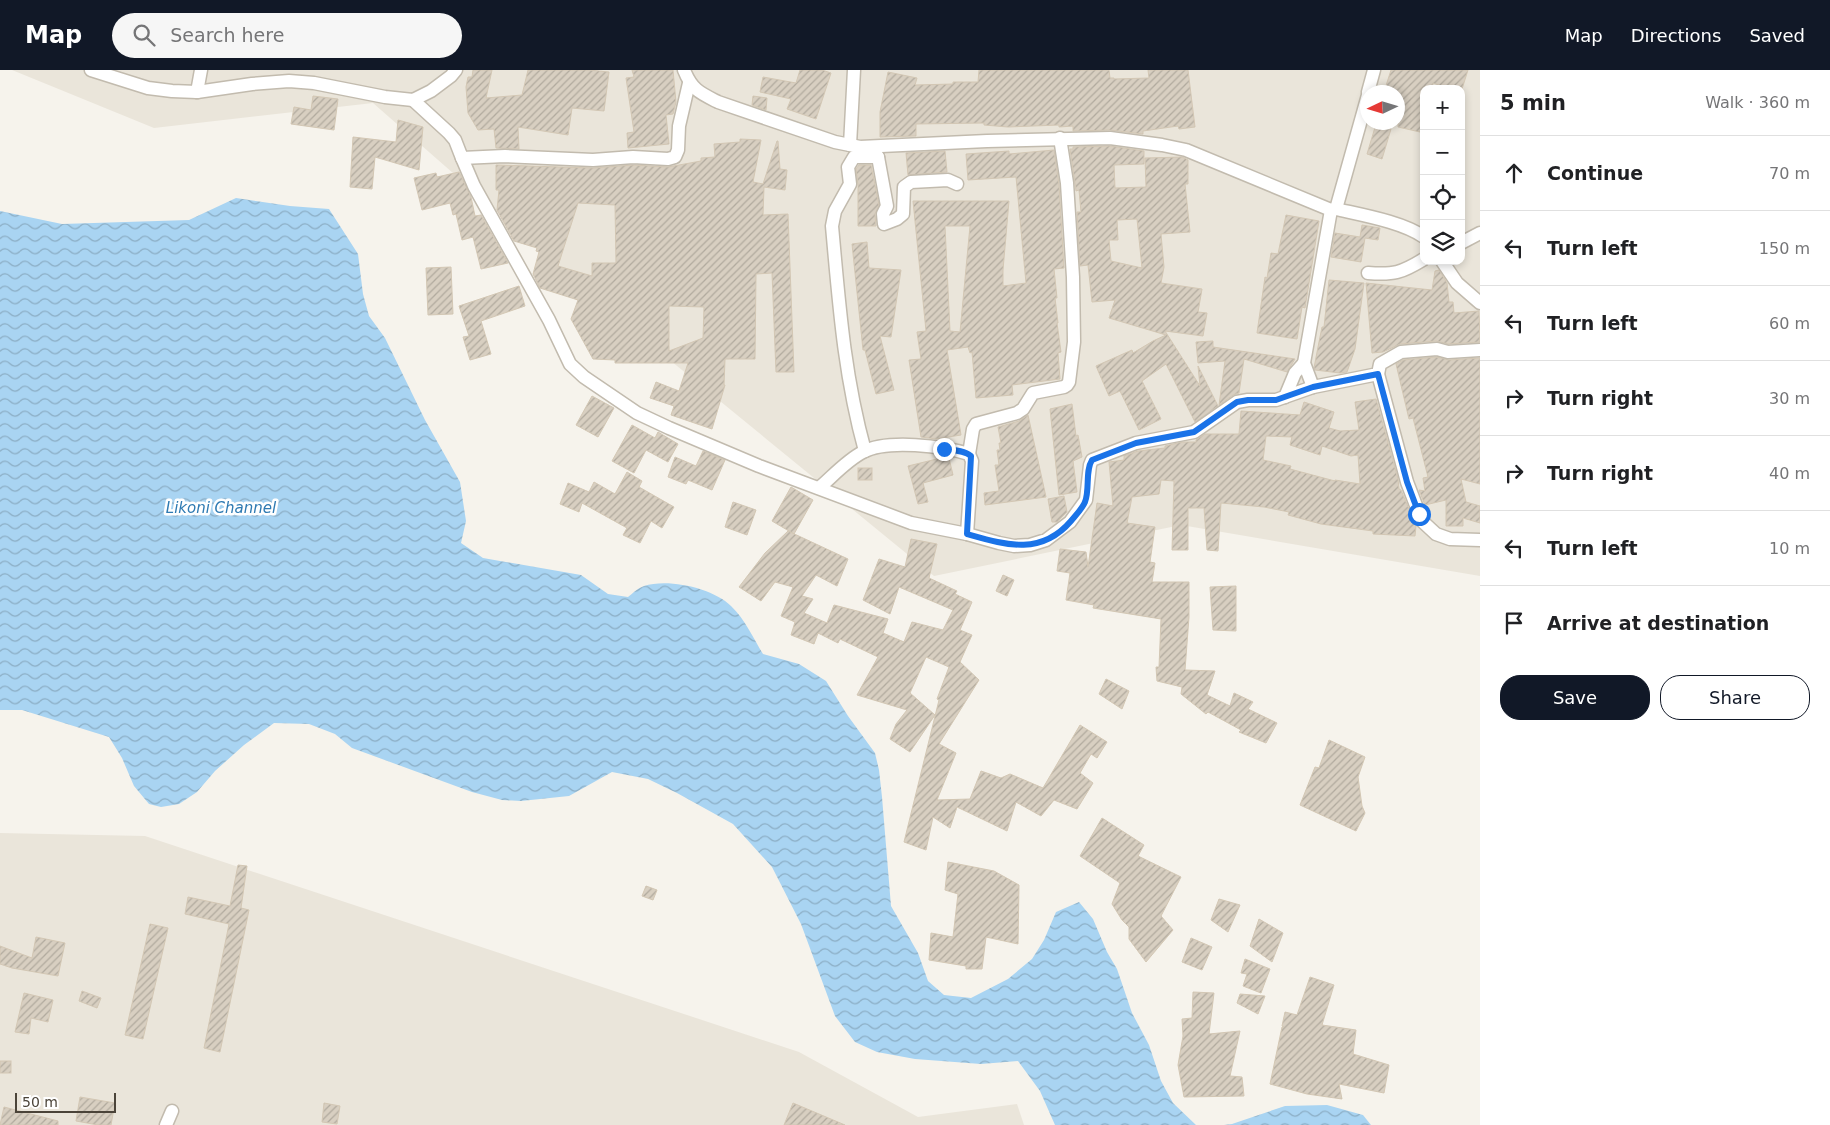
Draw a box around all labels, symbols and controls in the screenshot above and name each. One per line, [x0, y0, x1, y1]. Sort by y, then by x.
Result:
search box [112, 13, 462, 58]
text: Map [25, 21, 82, 49]
icon: search [130, 21, 158, 49]
text: Search here [170, 24, 284, 46]
text: Map [1565, 25, 1603, 46]
text: Directions [1631, 25, 1721, 46]
text: Saved [1749, 25, 1805, 46]
north arrow [1360, 85, 1405, 130]
map controls [1420, 85, 1465, 265]
button: + [1420, 85, 1465, 130]
text: 5 min [1500, 91, 1566, 115]
text: Walk · 360 m [1705, 93, 1810, 112]
button: − [1420, 130, 1465, 175]
icon: ahead [1500, 159, 1528, 187]
text: Continue [1547, 162, 1643, 184]
text: 70 m [1769, 164, 1810, 183]
button: locate [1420, 175, 1465, 220]
button: layers [1420, 220, 1465, 265]
icon: left [1500, 234, 1528, 262]
text: Turn left [1547, 237, 1638, 259]
text: 150 m [1759, 239, 1810, 258]
icon: left [1500, 309, 1528, 337]
text: Turn left [1547, 312, 1638, 334]
text: 60 m [1769, 314, 1810, 333]
icon: right [1500, 384, 1528, 412]
text: Turn right [1547, 387, 1653, 409]
text: 30 m [1769, 389, 1810, 408]
route end [933, 438, 956, 461]
icon: right [1500, 459, 1528, 487]
text: Turn right [1547, 462, 1653, 484]
text: 40 m [1769, 464, 1810, 483]
water label: Likoni Channel [166, 499, 277, 517]
route start [1408, 503, 1431, 526]
icon: left [1500, 534, 1528, 562]
text: Turn left [1547, 537, 1638, 559]
text: 10 m [1769, 539, 1810, 558]
icon: arrive [1500, 609, 1528, 637]
text: Arrive at destination [1547, 612, 1769, 634]
button: Save [1500, 675, 1650, 720]
button: Share [1660, 675, 1810, 720]
scale bar [15, 1090, 116, 1113]
text: 50 m [22, 1094, 58, 1110]

